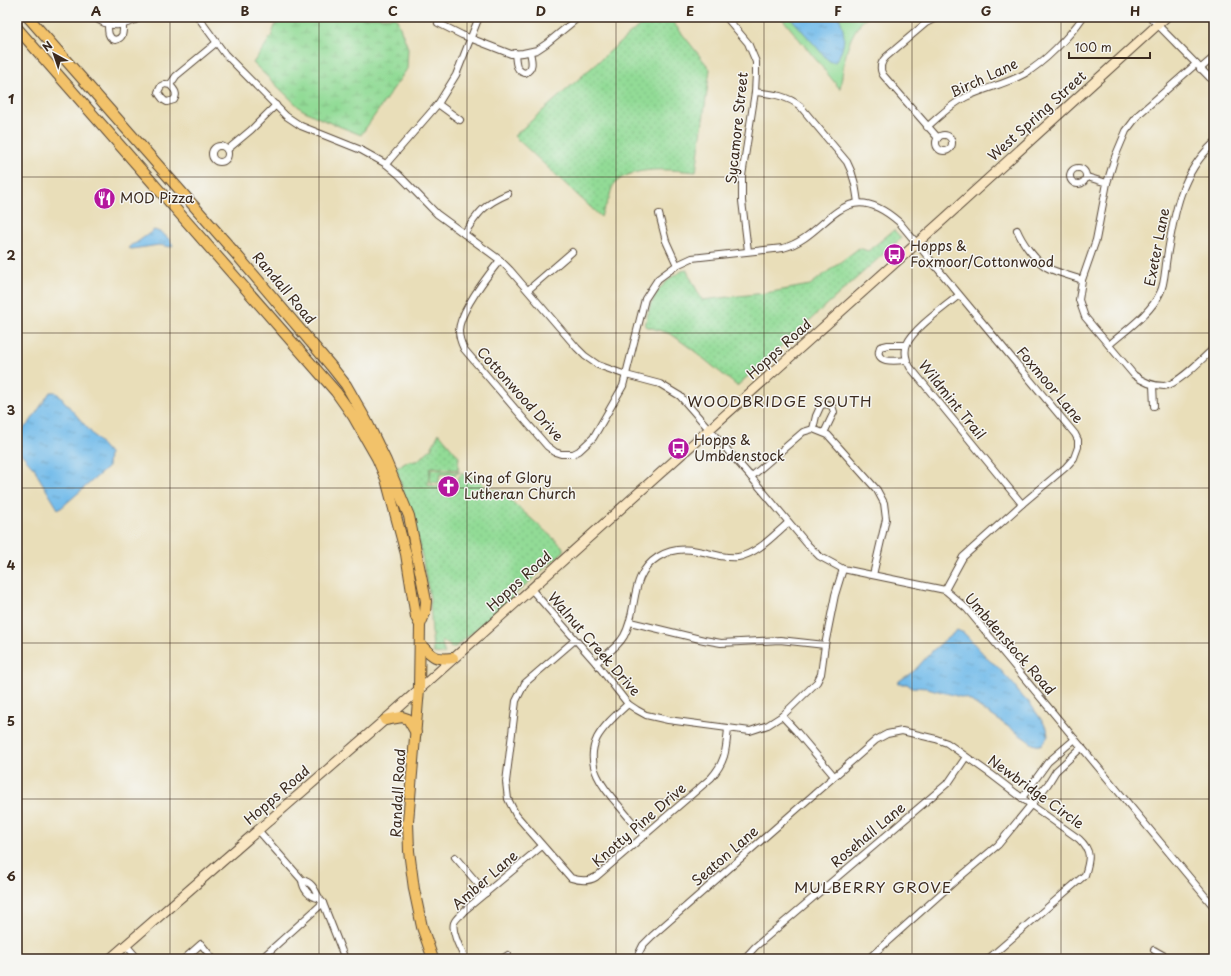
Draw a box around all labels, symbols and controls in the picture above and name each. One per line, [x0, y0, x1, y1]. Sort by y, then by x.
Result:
text: A [91, 1, 101, 20]
text: B [241, 1, 250, 20]
text: C [388, 1, 398, 20]
text: D [536, 1, 546, 20]
text: E [686, 1, 694, 20]
text: F [834, 1, 842, 20]
text: G [981, 1, 991, 20]
text: H [1130, 1, 1140, 20]
north arrow [34, 34, 74, 74]
scale bar [1069, 34, 1150, 60]
text: N [38, 36, 56, 55]
text: 100 m [1075, 38, 1112, 56]
street label: Birch Lane [947, 53, 1021, 102]
street label: West Spring Street [983, 65, 1091, 166]
street label: Sycamore Street [720, 71, 753, 185]
text: 1 [8, 89, 14, 108]
restaurant icon: MOD Pizza [92, 185, 118, 211]
place label: MOD Pizza [120, 187, 195, 208]
street label: Exeter Lane [1139, 206, 1174, 288]
place label: Hopps & Foxmoor/Cottonwood [910, 235, 1054, 272]
bus stop icon: Hopps & Foxmoor/Cottonwood [882, 241, 908, 267]
text: 2 [6, 245, 16, 264]
street label: Randall Road [248, 247, 321, 328]
street label: Hopps Road [741, 314, 816, 384]
street label: Cottonwood Drive [472, 342, 569, 446]
street label: Foxmoor Lane [1012, 342, 1089, 428]
street label: Wildmint Trail [914, 355, 991, 444]
district label: WOODBRIDGE SOUTH [687, 389, 873, 412]
text: 3 [7, 400, 16, 419]
place label: Hopps & Umbdenstock [694, 429, 785, 466]
bus stop icon: Hopps & Umbdenstock [665, 435, 691, 461]
place label: King of Glory Lutheran Church [464, 467, 576, 504]
church icon: King of Glory Lutheran Church [435, 473, 461, 499]
street label: Hopps Road [481, 546, 556, 616]
text: 4 [7, 555, 16, 574]
street label: Walnut Creek Drive [543, 587, 646, 700]
street label: Umbdenstock Road [960, 588, 1061, 699]
text: 5 [7, 711, 15, 730]
street label: Randall Road [385, 748, 410, 838]
street label: Newbridge Circle [984, 749, 1089, 834]
street label: Hopps Road [239, 760, 314, 829]
street label: Knotty Pine Drive [587, 778, 690, 872]
street label: Rosehall Lane [826, 797, 910, 872]
street label: Seaton Lane [687, 820, 763, 891]
street label: Amber Lane [447, 845, 522, 914]
text: 6 [6, 866, 16, 885]
district label: MULBERRY GROVE [794, 875, 952, 898]

